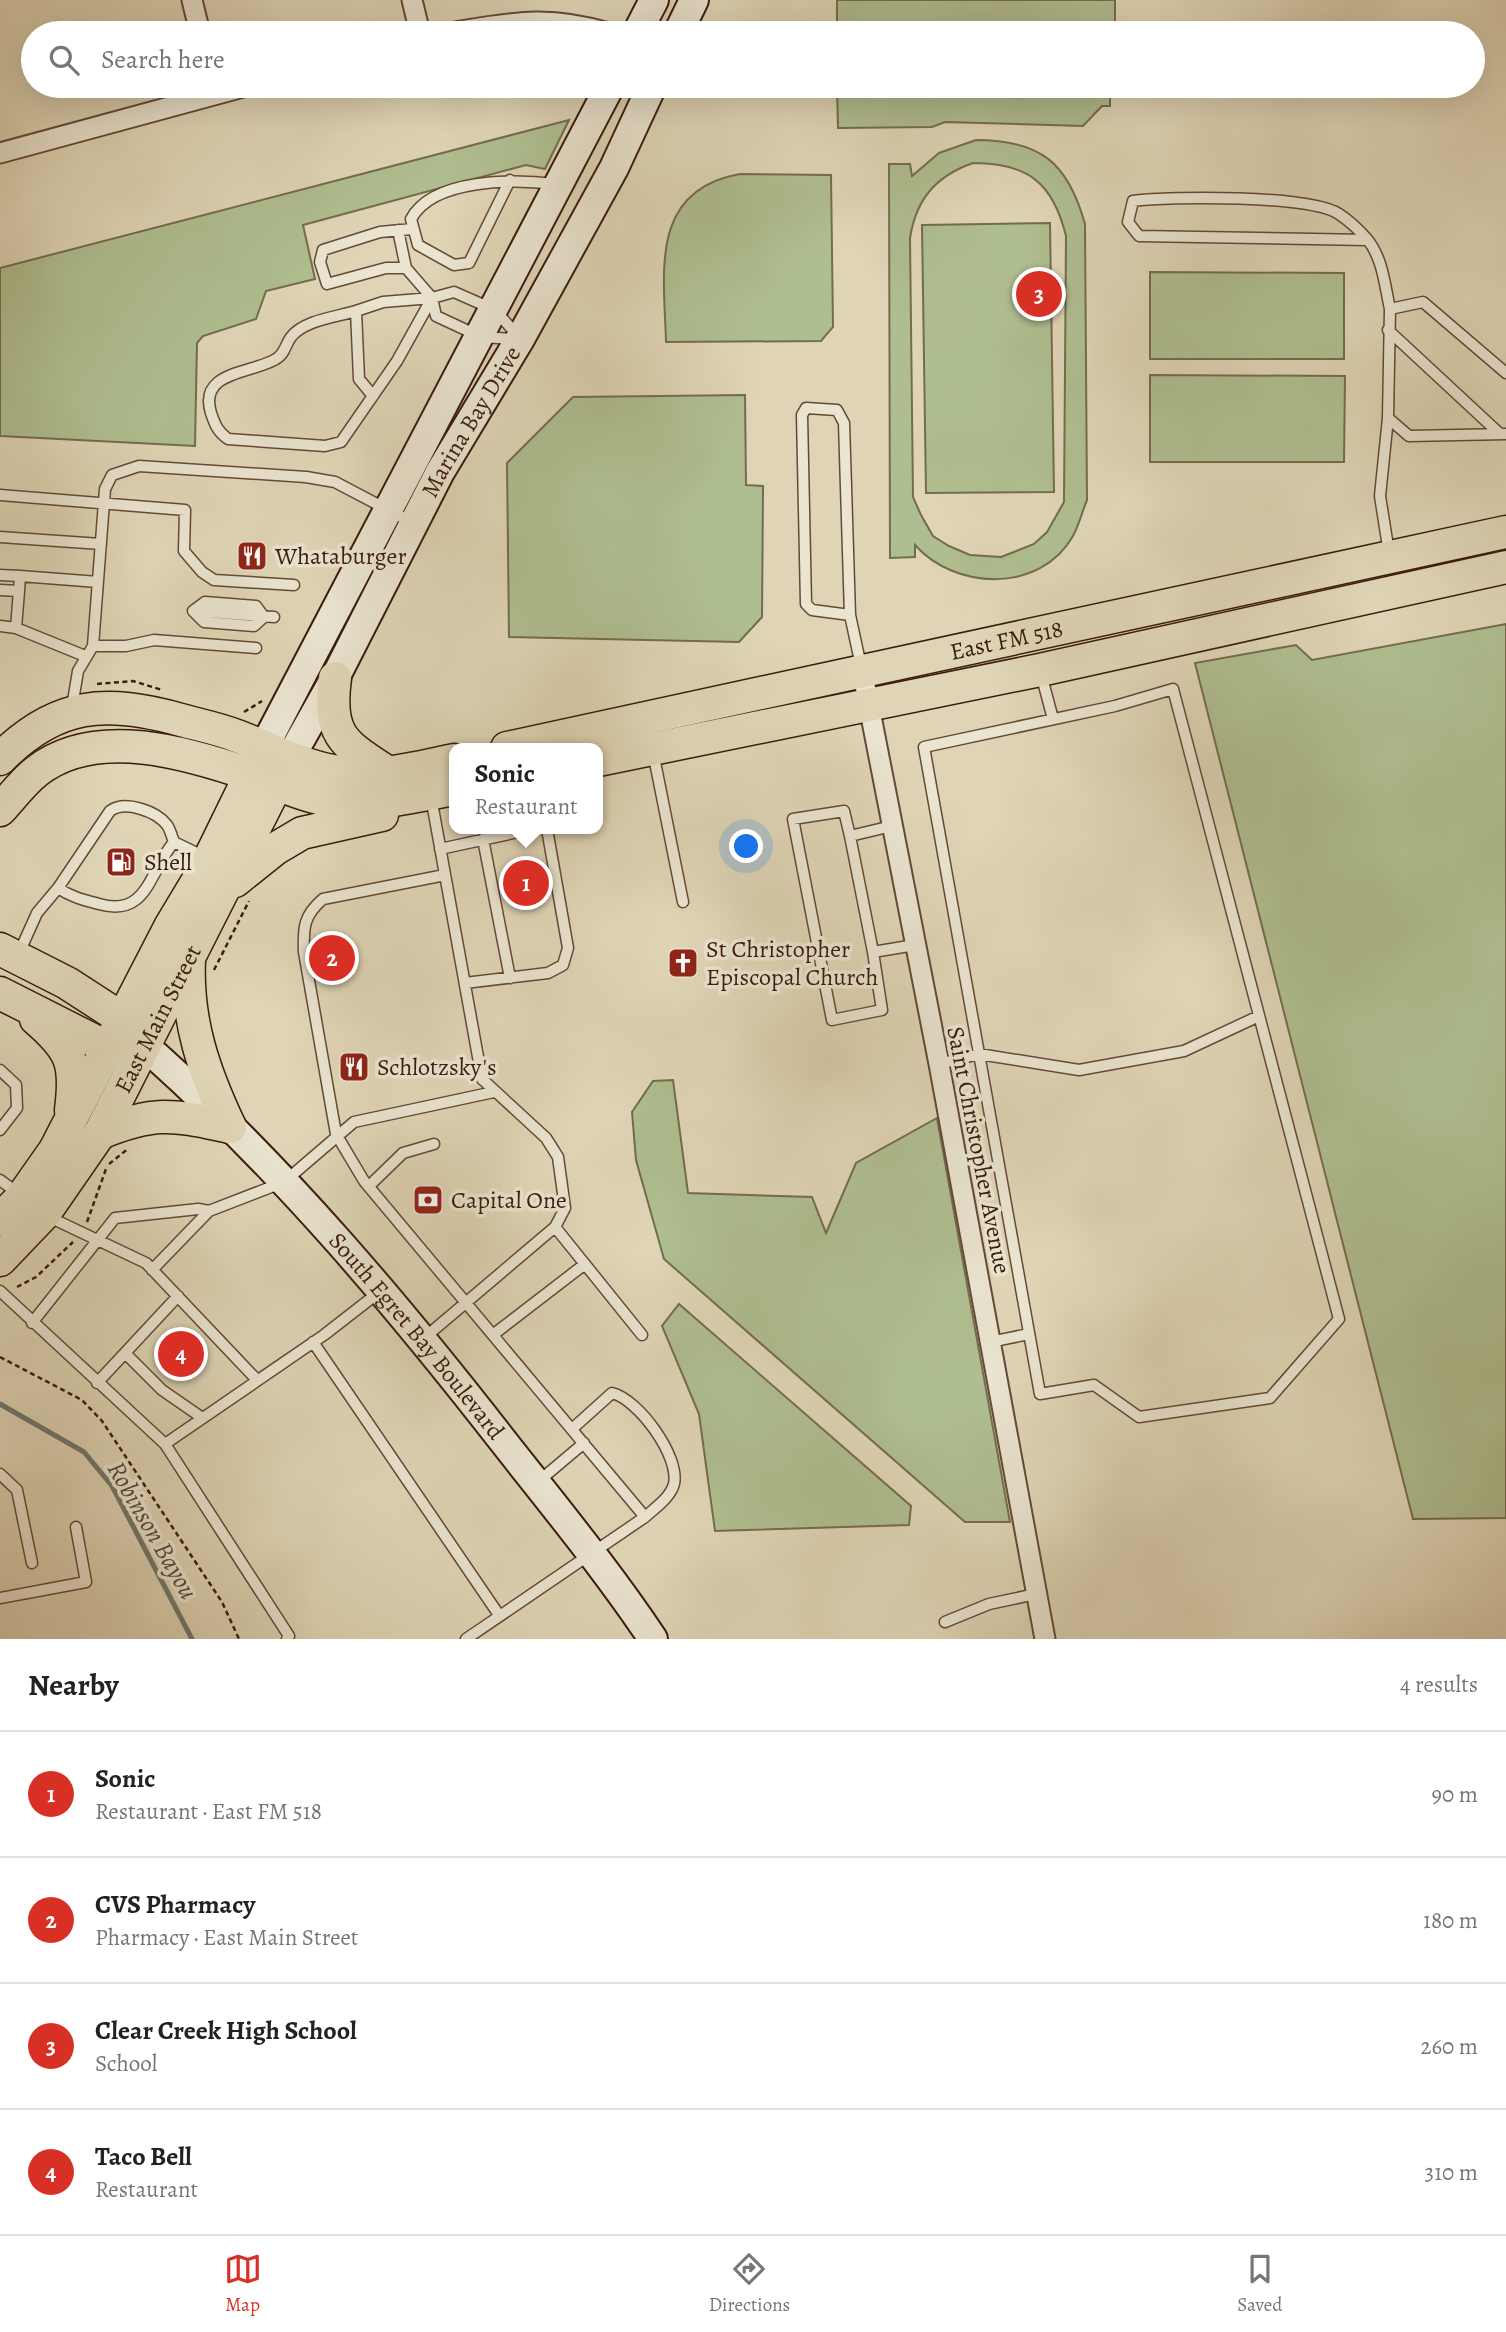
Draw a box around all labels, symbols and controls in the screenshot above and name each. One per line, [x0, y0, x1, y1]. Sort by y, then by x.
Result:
search box [21, 21, 1485, 98]
icon: search [45, 41, 83, 79]
text: Search here [101, 42, 225, 77]
pin: 3 [1016, 268, 1062, 320]
street label: Marina Bay Drive [414, 340, 528, 503]
restaurant icon: Whataburger [235, 539, 269, 573]
place label: Whataburger [274, 540, 407, 572]
street label: East FM 518 [947, 612, 1066, 668]
popup [449, 743, 603, 834]
text: Sonic [474, 756, 535, 791]
text: Restaurant [474, 791, 578, 822]
your location [729, 829, 763, 863]
fuel station icon: Shell [104, 845, 138, 879]
place label: Shell [144, 846, 192, 878]
pin: 1 [503, 857, 549, 909]
pin: 2 [309, 932, 355, 984]
place label: St Christopher Episcopal Church [706, 933, 878, 993]
street label: East Main Street [107, 939, 209, 1099]
church icon: St Christopher Episcopal Church [666, 946, 700, 980]
street label: Saint Christopher Avenue [939, 1024, 1019, 1276]
restaurant icon: Schlotzsky's [337, 1050, 371, 1084]
place label: Schlotzsky's [377, 1051, 497, 1083]
bank icon: Capital One [411, 1183, 445, 1217]
place label: Capital One [451, 1184, 567, 1216]
street label: South Egret Bay Boulevard [322, 1225, 512, 1446]
pin: 4 [158, 1328, 204, 1380]
water label: Robinson Bayou [99, 1455, 206, 1606]
text: Nearby [28, 1665, 119, 1705]
text: 4 results [1400, 1669, 1478, 1700]
text: Sonic [95, 1761, 155, 1796]
text: 1 [47, 1779, 55, 1810]
text: 90 m [1432, 1779, 1478, 1810]
text: Restaurant · East FM 518 [95, 1796, 322, 1827]
text: CVS Pharmacy [95, 1887, 255, 1922]
text: 2 [45, 1905, 57, 1936]
text: 180 m [1423, 1905, 1478, 1936]
text: Pharmacy · East Main Street [95, 1922, 358, 1953]
text: Clear Creek High School [95, 2013, 357, 2048]
text: 3 [46, 2031, 56, 2062]
text: 260 m [1420, 2031, 1478, 2062]
text: School [95, 2048, 157, 2079]
text: Taco Bell [95, 2139, 192, 2174]
text: 4 [46, 2157, 56, 2188]
text: 310 m [1425, 2157, 1478, 2188]
text: Restaurant [95, 2174, 198, 2205]
tab: Map [224, 2250, 262, 2318]
tab: Directions [709, 2250, 790, 2318]
tab: Saved [1237, 2250, 1282, 2318]

